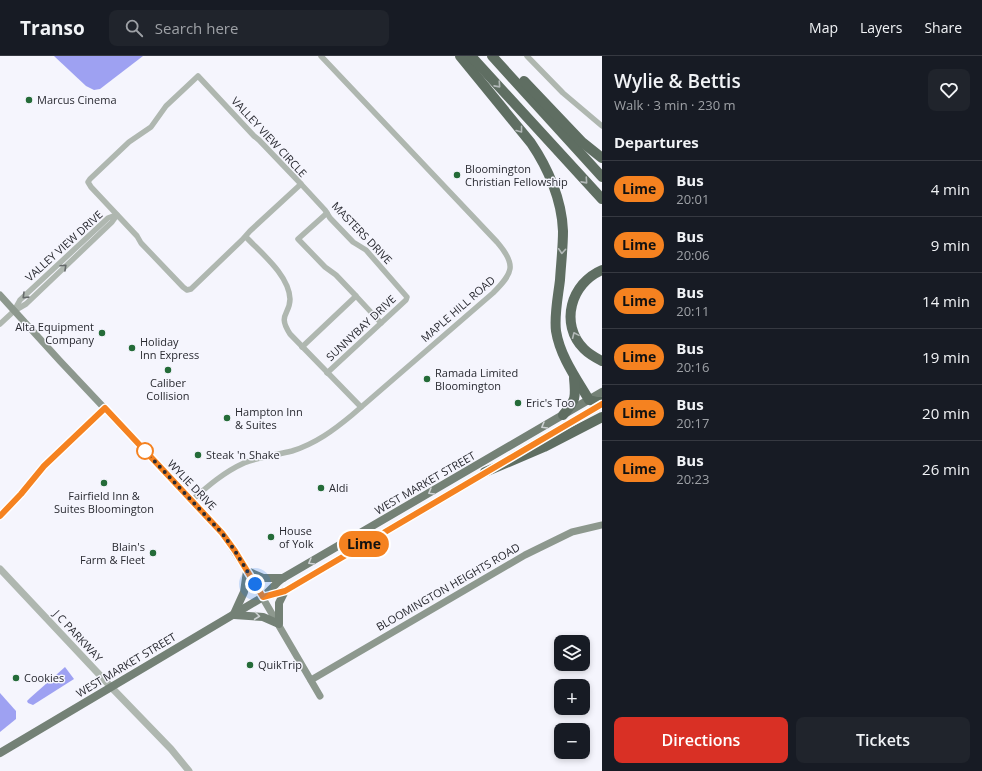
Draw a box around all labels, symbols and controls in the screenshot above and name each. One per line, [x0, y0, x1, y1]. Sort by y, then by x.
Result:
search box [109, 10, 389, 46]
text: Transo [20, 15, 85, 41]
icon: search [123, 17, 145, 39]
text: Search here [155, 18, 238, 38]
text: Map [809, 18, 838, 37]
text: Layers [860, 18, 902, 37]
text: Share [924, 18, 962, 37]
text: Wylie & Bettis [614, 68, 741, 94]
button: heart [928, 69, 970, 111]
one-way arrow [493, 80, 500, 88]
place label: Marcus Cinema [37, 92, 117, 107]
street label: VALLEY VIEW CIRCLE [228, 93, 310, 180]
marker: Marcus Cinema [24, 95, 34, 105]
text: Walk · 3 min · 230 m [614, 96, 736, 114]
one-way arrow [515, 125, 522, 132]
text: Departures [614, 132, 699, 152]
place label: Bloomington Christian Fellowship [465, 161, 568, 189]
marker: Bloomington Christian Fellowship [452, 170, 462, 180]
text: Bus [676, 170, 704, 190]
one-way arrow [581, 176, 588, 184]
text: Lime [622, 179, 656, 198]
text: 4 min [931, 179, 970, 199]
text: 20:01 [676, 190, 709, 208]
street label: MASTERS DRIVE [329, 198, 396, 267]
street label: VALLEY VIEW DRIVE [22, 207, 106, 284]
text: Bus [676, 226, 704, 246]
text: Lime [622, 235, 656, 254]
text: 9 min [931, 235, 970, 255]
text: 20:06 [676, 246, 709, 264]
one-way arrow [558, 248, 567, 254]
one-way arrow [60, 265, 67, 272]
street label: MAPLE HILL ROAD [417, 272, 498, 345]
text: Bus [676, 282, 704, 302]
one-way arrow [22, 291, 30, 299]
street label: SUNNYBAY DRIVE [323, 291, 399, 364]
text: Lime [622, 291, 656, 310]
text: 14 min [922, 291, 970, 311]
text: 20:11 [676, 302, 709, 320]
place label: Alta Equipment Company [15, 319, 94, 347]
marker: Alta Equipment Company [97, 328, 107, 338]
one-way arrow [571, 332, 579, 339]
place label: Holiday Inn Express [140, 334, 199, 362]
text: Bus [676, 338, 704, 358]
marker: Holiday Inn Express [127, 343, 137, 353]
text: Lime [622, 347, 656, 366]
text: 19 min [922, 347, 970, 367]
text: 20:16 [676, 358, 709, 376]
marker: Caliber Collision [163, 365, 173, 375]
place label: Ramada Limited Bloomington [435, 365, 518, 393]
marker: Ramada Limited Bloomington [422, 374, 432, 384]
place label: Caliber Collision [146, 375, 190, 403]
text: Bus [676, 394, 704, 414]
place label: Eric's Too [526, 395, 575, 410]
marker: Eric's Too [513, 398, 523, 408]
text: Lime [622, 403, 656, 422]
text: 20 min [922, 403, 970, 423]
place label: Hampton Inn & Suites [235, 404, 303, 432]
marker: Hampton Inn & Suites [222, 413, 232, 423]
text: 20:17 [676, 414, 709, 432]
one-way arrow [541, 422, 548, 429]
unlabelled marker [136, 442, 154, 460]
place label: Steak 'n Shake [206, 447, 280, 462]
street label: WEST MARKET STREET [372, 448, 478, 518]
marker: Steak 'n Shake [193, 450, 203, 460]
text: Bus [676, 450, 704, 470]
street label: WYLIE DRIVE [165, 456, 220, 513]
text: Lime [622, 459, 656, 478]
text: 26 min [922, 459, 970, 479]
text: 20:23 [676, 470, 709, 488]
marker: Fairfield Inn & Suites Bloomington [99, 478, 109, 488]
place label: Aldi [329, 480, 348, 495]
marker: Aldi [316, 483, 326, 493]
one-way arrow [428, 487, 435, 494]
place label: Fairfield Inn & Suites Bloomington [54, 488, 154, 516]
place label: House of Yolk [279, 523, 314, 551]
line badge: Lime [336, 531, 392, 557]
marker: House of Yolk [266, 532, 276, 542]
text: Lime [347, 534, 381, 553]
place label: Blain's Farm & Fleet [80, 539, 145, 567]
street label: BLOOMINGTON HEIGHTS ROAD [373, 539, 522, 634]
marker: Blain's Farm & Fleet [148, 548, 158, 558]
one-way arrow [308, 558, 315, 565]
your location [245, 574, 265, 594]
street label: J C PARKWAY [50, 606, 107, 666]
one-way arrow [254, 612, 260, 621]
street label: WEST MARKET STREET [73, 629, 178, 700]
map controls [554, 635, 590, 759]
button: layers [554, 635, 590, 671]
place label: QuikTrip [258, 657, 302, 672]
marker: QuikTrip [245, 660, 255, 670]
place label: Cookies [24, 670, 64, 685]
marker: Cookies [11, 673, 21, 683]
button: + [554, 679, 590, 715]
button: Directions [614, 717, 788, 763]
button: Tickets [796, 717, 970, 763]
button: − [554, 723, 590, 759]

